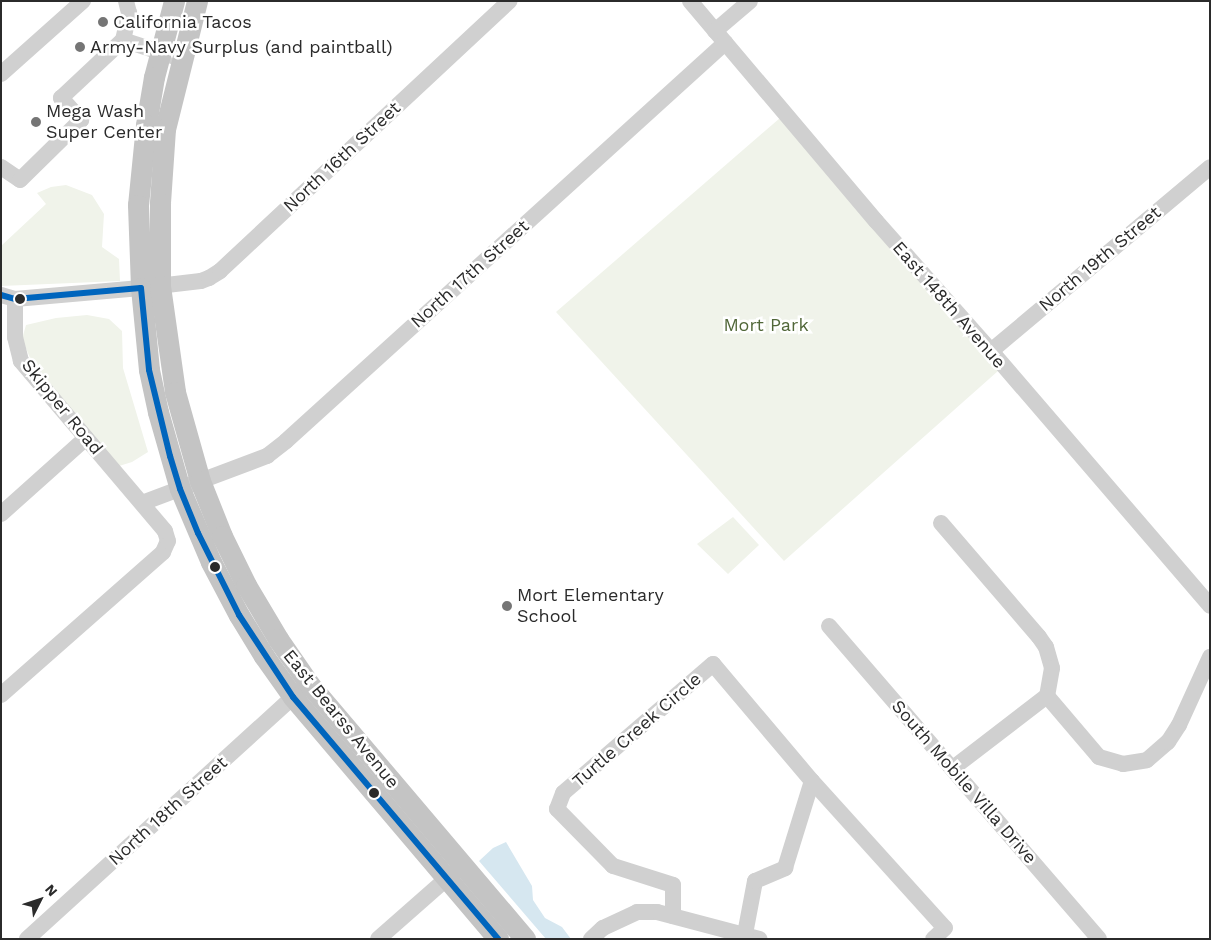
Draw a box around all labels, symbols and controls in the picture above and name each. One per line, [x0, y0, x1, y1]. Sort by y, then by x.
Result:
place label: California Tacos [113, 11, 253, 33]
marker: California Tacos [97, 16, 109, 28]
place label: Army-Navy Surplus (and paintball) [90, 36, 393, 58]
marker: Army-Navy Surplus (and paintball) [74, 41, 86, 53]
street label: North 16th Street [279, 97, 405, 217]
place label: Mega Wash Super Center [46, 101, 163, 144]
marker: Mega Wash Super Center [30, 116, 42, 128]
street label: North 19th Street [1035, 202, 1165, 316]
street label: North 17th Street [406, 215, 534, 333]
street label: East 148th Avenue [888, 237, 1010, 373]
unlabelled marker [15, 294, 25, 304]
park label: Mort Park [723, 314, 809, 336]
street label: Skipper Road [17, 355, 107, 459]
unlabelled marker [210, 562, 220, 572]
place label: Mort Elementary School [517, 585, 664, 628]
marker: Mort Elementary School [501, 600, 513, 612]
street label: East Bearss Avenue [278, 645, 404, 793]
street label: Turtle Creek Circle [568, 668, 706, 792]
street label: South Mobile Villa Drive [887, 695, 1041, 869]
street label: North 18th Street [104, 752, 232, 870]
unlabelled marker [369, 788, 379, 798]
north arrow [15, 875, 65, 925]
text: N [42, 881, 61, 899]

